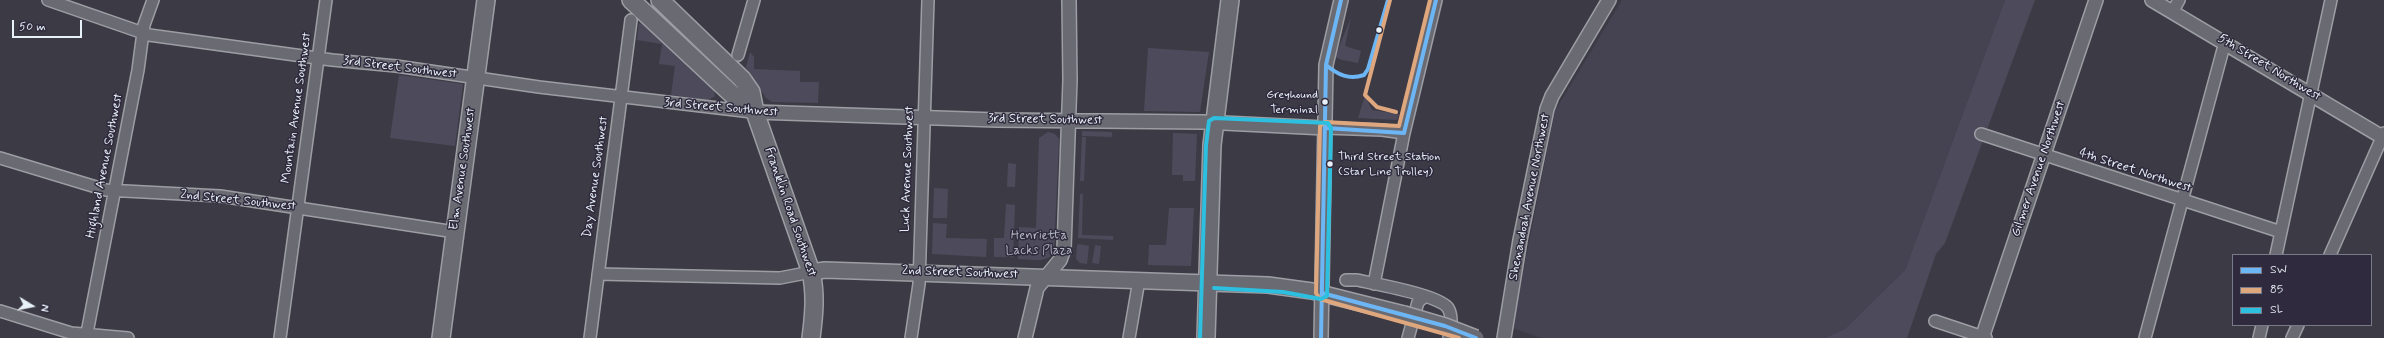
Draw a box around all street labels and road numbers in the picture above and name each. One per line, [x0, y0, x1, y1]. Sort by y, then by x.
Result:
street label: Mountain Avenue Southwest [279, 31, 315, 185]
street label: 5th Street Northwest [2215, 31, 2323, 105]
street label: 3rd Street Southwest [342, 53, 458, 83]
street label: Highland Avenue Southwest [83, 92, 127, 240]
street label: 3rd Street Southwest [663, 95, 779, 121]
street label: Gilmer Avenue Northwest [2008, 99, 2070, 239]
street label: Luck Avenue Southwest [898, 106, 918, 232]
street label: Elm Avenue Southwest [447, 107, 479, 231]
street label: 3rd Street Southwest [988, 111, 1102, 129]
street label: Shenandoah Avenue Northwest [1506, 112, 1554, 282]
street label: Day Avenue Southwest [580, 115, 612, 239]
street label: Franklin Road Southwest [761, 145, 819, 279]
street label: 4th Street Northwest [2077, 145, 2193, 197]
street label: 2nd Street Southwest [179, 187, 297, 215]
street label: 2nd Street Southwest [902, 263, 1018, 283]

